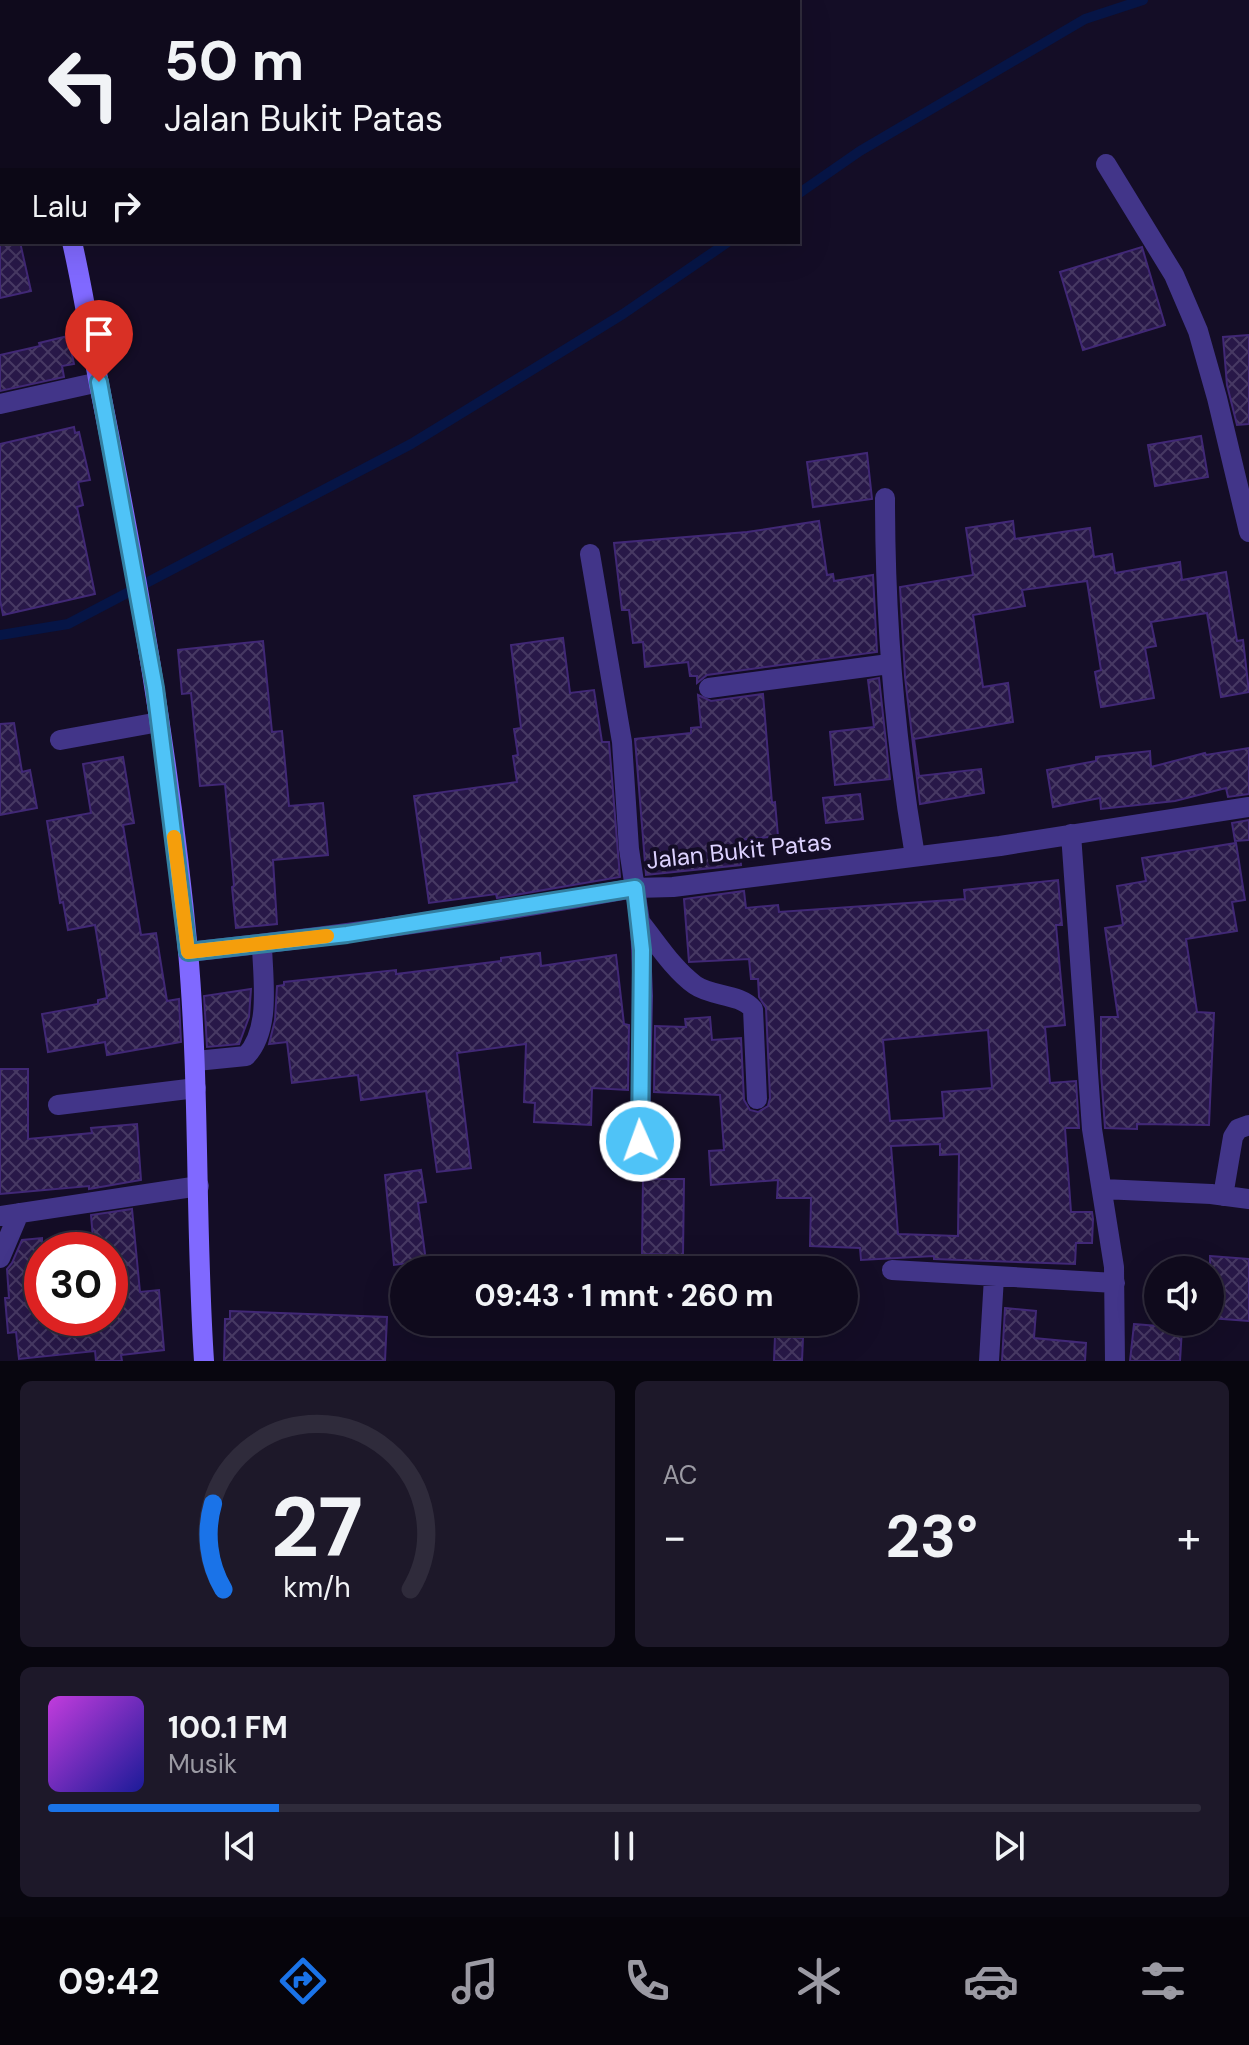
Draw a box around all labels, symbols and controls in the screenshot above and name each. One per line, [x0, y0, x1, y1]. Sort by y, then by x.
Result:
text: 50 m [164, 24, 304, 97]
icon: left [32, 32, 136, 136]
text: Jalan Bukit Patas [164, 95, 443, 142]
icon: right [104, 184, 148, 228]
text: Lalu [32, 187, 88, 226]
pin [65, 300, 133, 382]
icon: arrive [77, 312, 121, 356]
street label: Jalan Bukit Patas [645, 825, 833, 876]
position arrow [598, 1099, 682, 1183]
speed limit sign: 30 [24, 1232, 128, 1336]
map controls [1144, 1256, 1224, 1336]
button: sound [1144, 1256, 1224, 1336]
text: 09:43 · 1 mnt · 260 m [474, 1276, 774, 1315]
text: AC [663, 1458, 697, 1492]
text: 27 [271, 1473, 363, 1582]
text: 23° [885, 1497, 978, 1576]
text: − [663, 1508, 687, 1566]
text: + [1177, 1508, 1201, 1566]
text: km/h [283, 1569, 351, 1606]
text: 100.1 FM [168, 1708, 288, 1747]
text: Musik [168, 1747, 237, 1781]
icon: previous [218, 1824, 262, 1868]
icon: pause [602, 1824, 646, 1868]
icon: next [987, 1824, 1031, 1868]
icon: directions [275, 1953, 331, 2009]
icon: music [447, 1953, 503, 2009]
icon: phone [619, 1953, 675, 2009]
icon: climate [791, 1953, 847, 2009]
icon: car [963, 1953, 1019, 2009]
icon: filters [1135, 1953, 1191, 2009]
text: 09:42 [58, 1958, 159, 2005]

